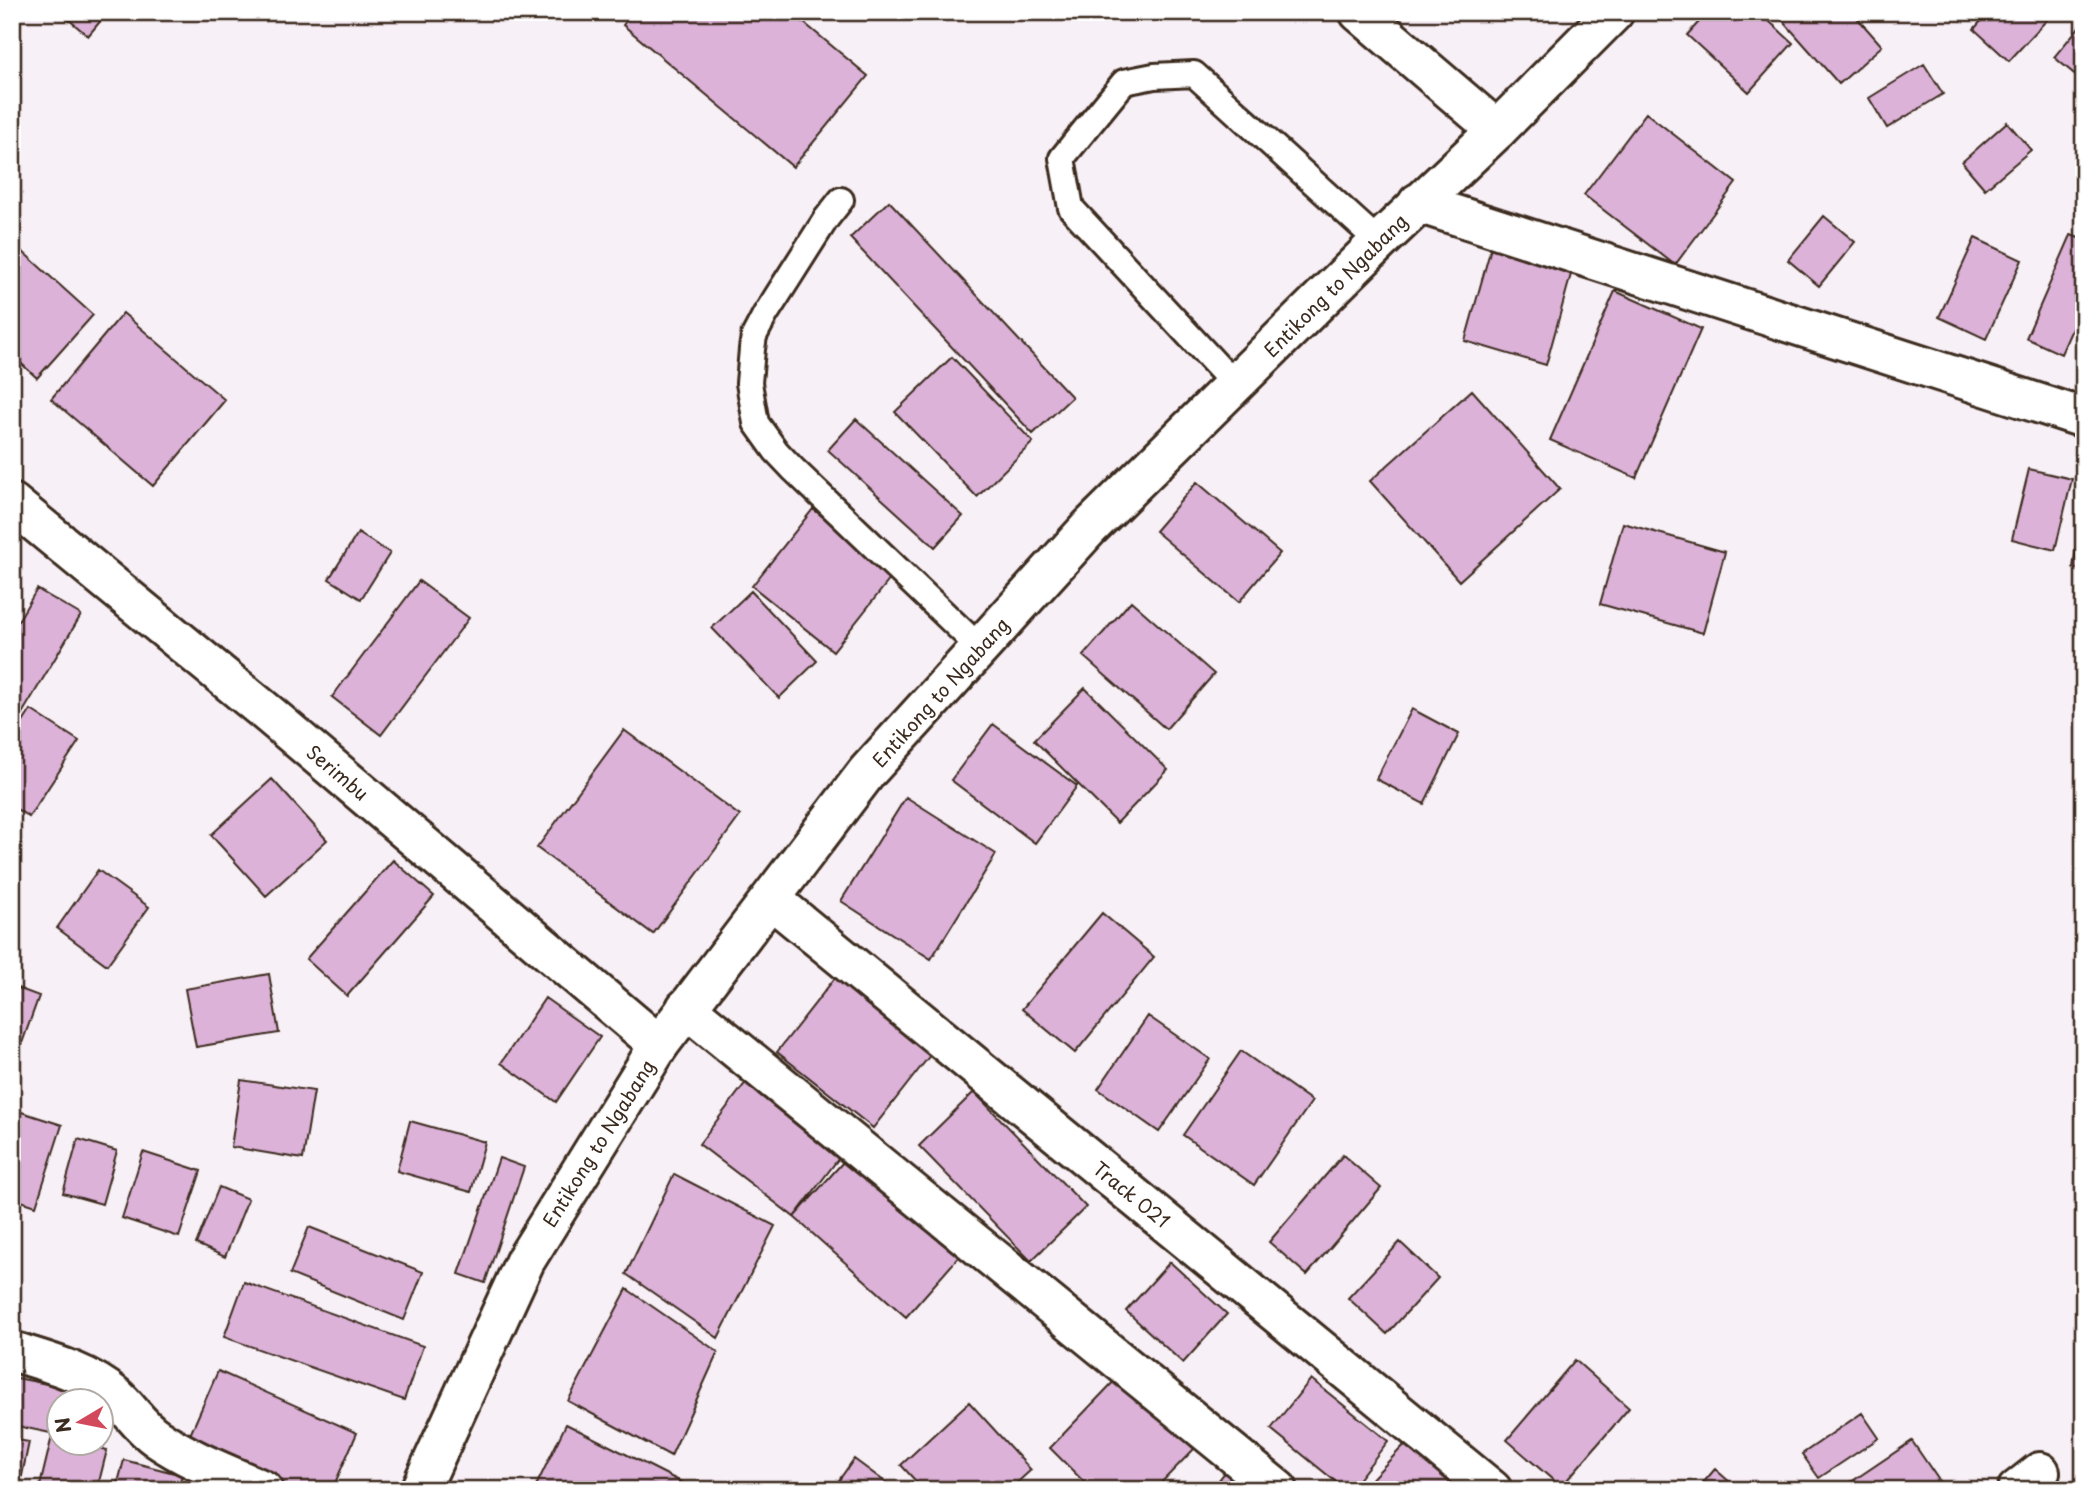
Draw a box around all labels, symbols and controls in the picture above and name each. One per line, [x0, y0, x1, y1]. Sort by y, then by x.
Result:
street label: Entikong to Ngabang [1257, 207, 1413, 363]
street label: Entikong to Ngabang [865, 611, 1015, 773]
street label: Serimbu [301, 738, 375, 806]
street label: Entikong to Ngabang [535, 1054, 661, 1232]
street label: Track 021 [1087, 1154, 1177, 1234]
north arrow [46, 1386, 116, 1456]
text: N [47, 1415, 77, 1435]

